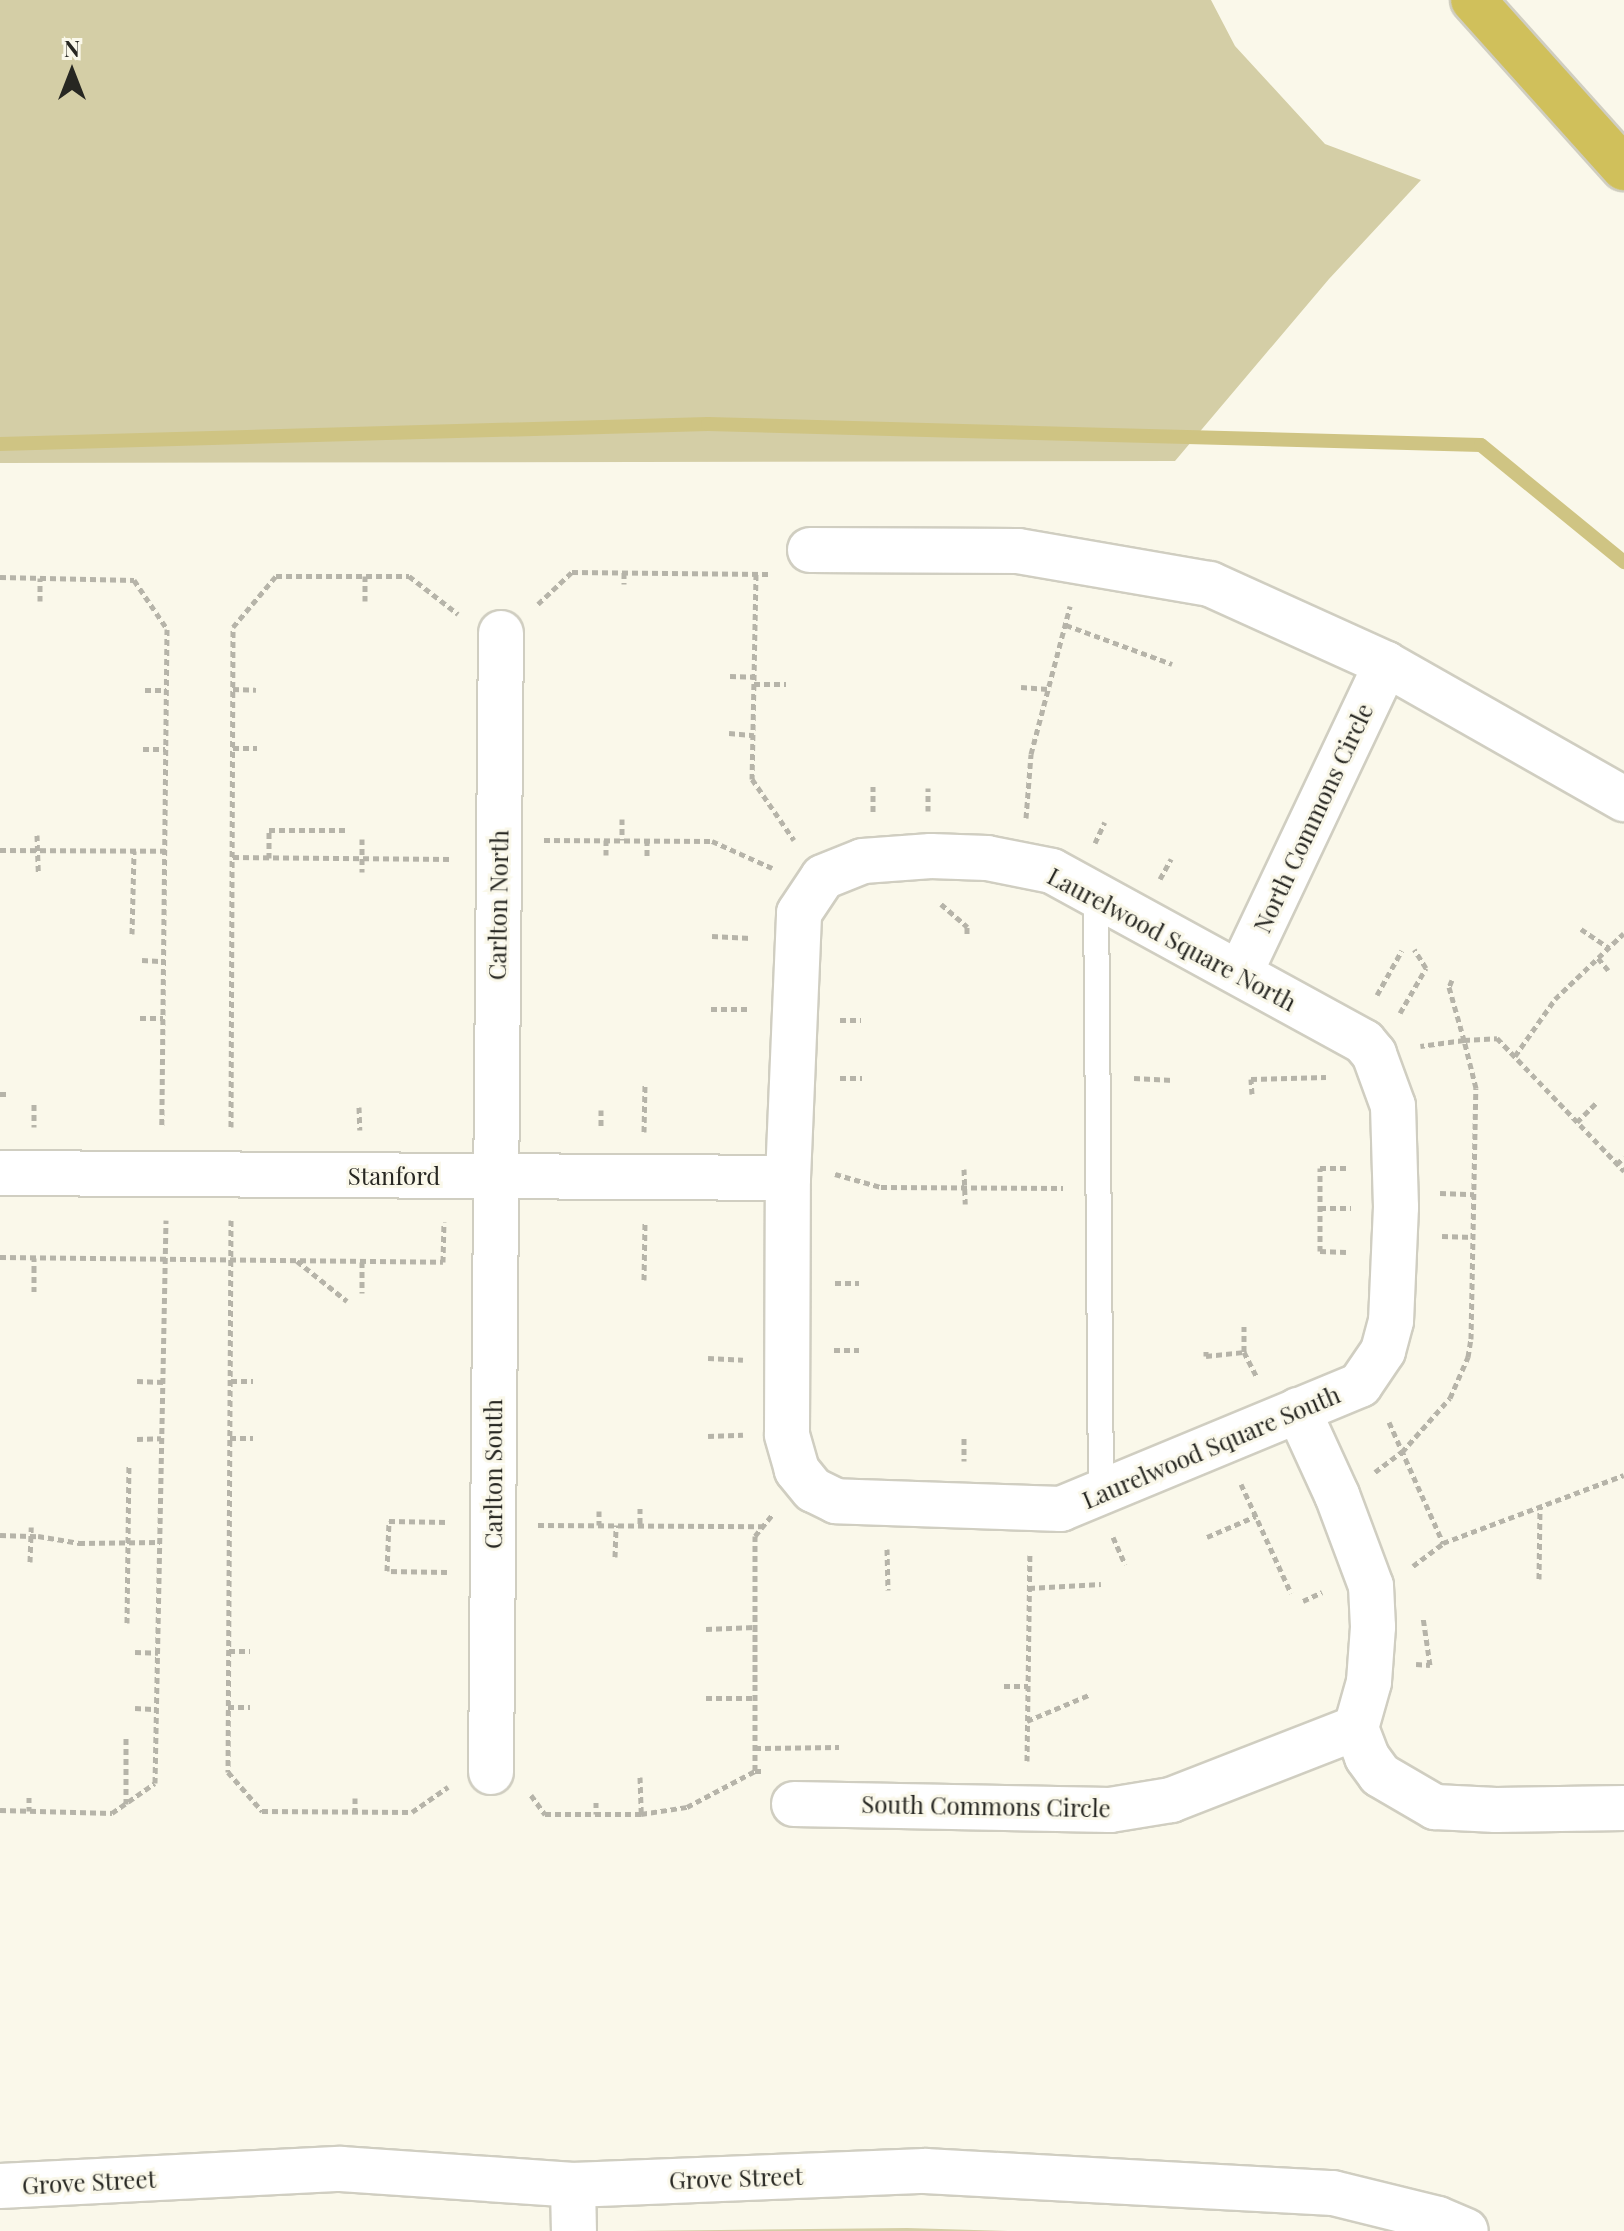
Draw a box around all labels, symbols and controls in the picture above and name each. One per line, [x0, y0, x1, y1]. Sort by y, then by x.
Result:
north arrow [32, 32, 112, 112]
text: N [64, 33, 80, 63]
street label: North Commons Circle [1247, 699, 1379, 937]
street label: Carlton North [482, 830, 514, 980]
street label: Laurelwood Square North [1043, 861, 1301, 1017]
street label: Stanford [348, 1162, 440, 1190]
street label: Laurelwood Square South [1078, 1380, 1344, 1514]
street label: Carlton South [479, 1399, 507, 1549]
street label: South Commons Circle [861, 1789, 1111, 1823]
street label: Grove Street [668, 2161, 804, 2195]
street label: Grove Street [21, 2164, 157, 2200]

